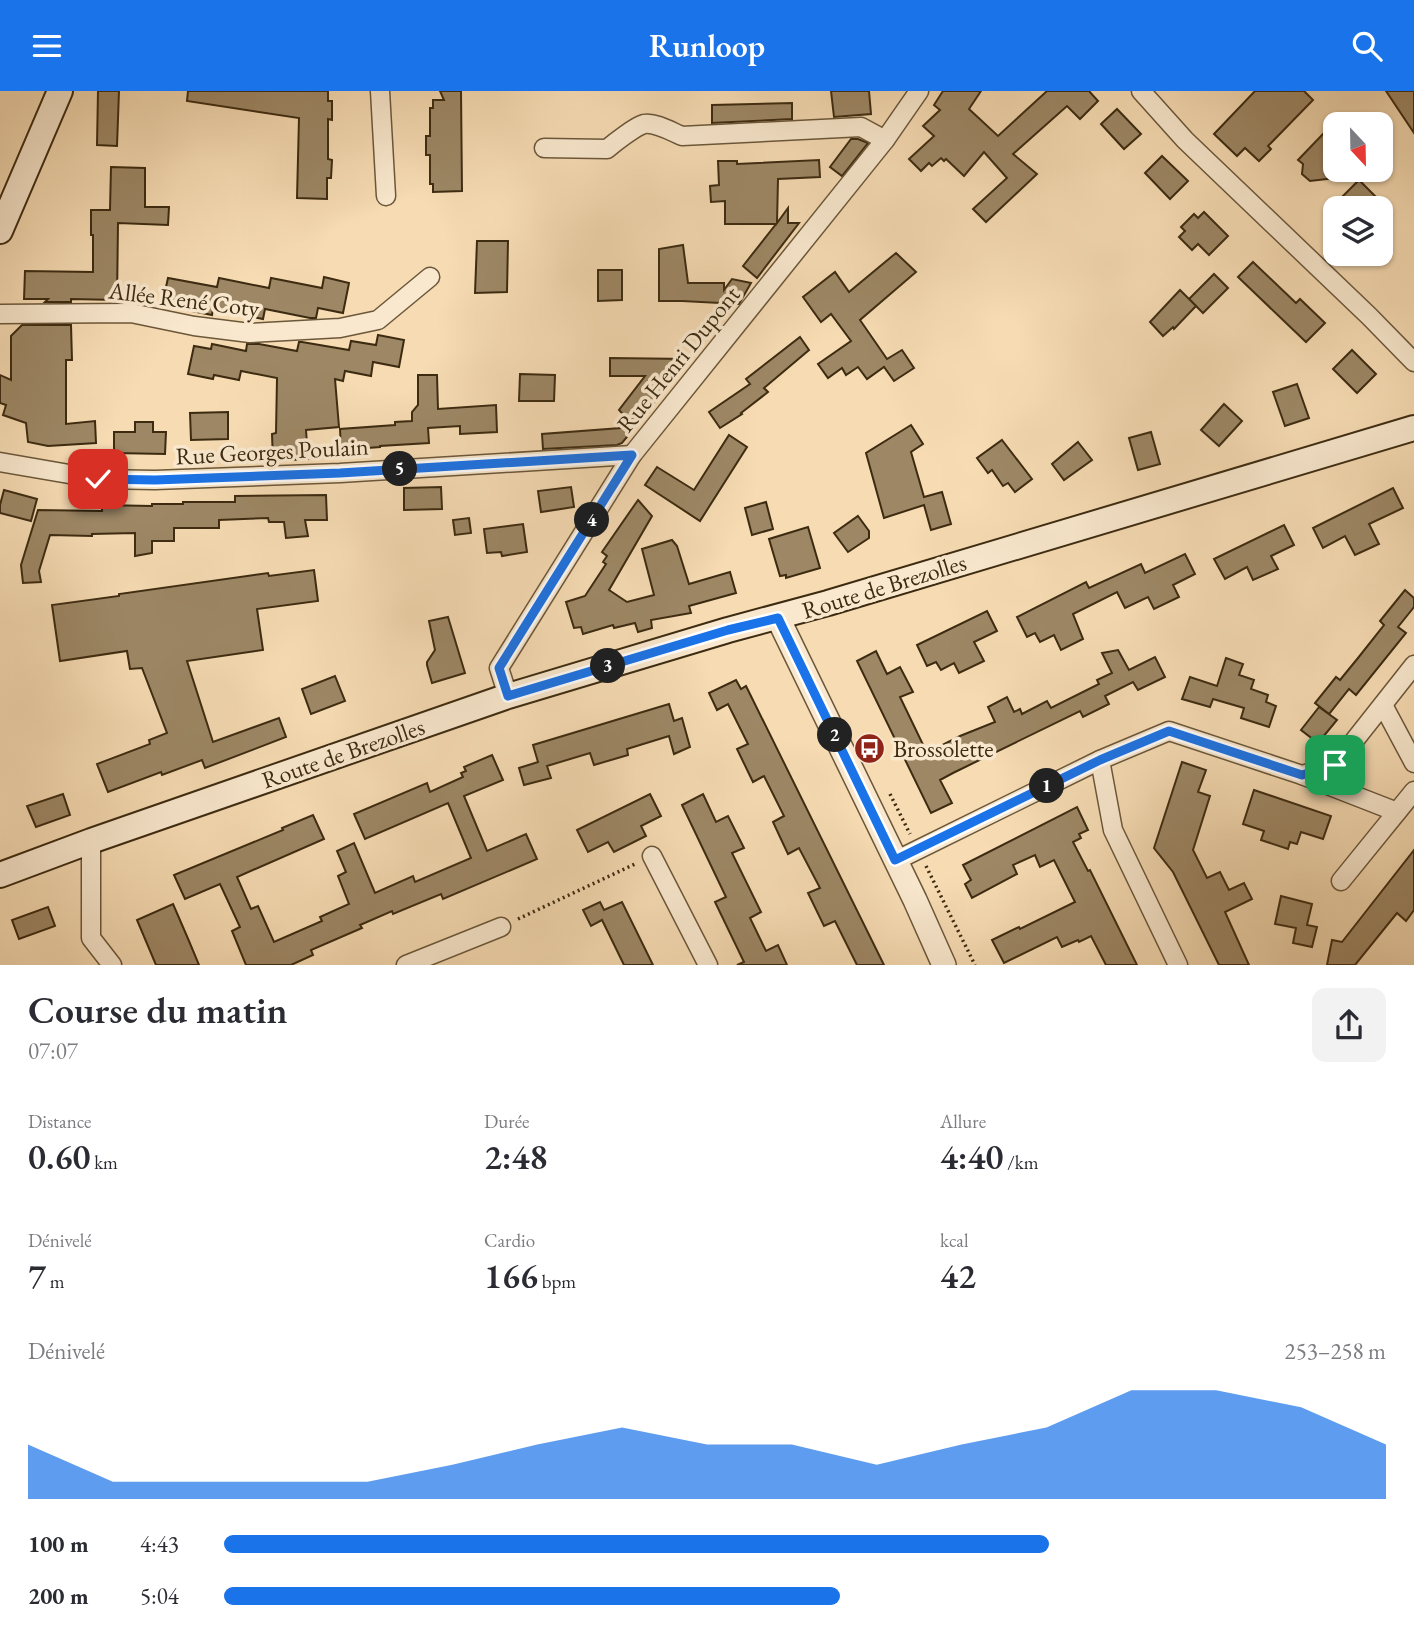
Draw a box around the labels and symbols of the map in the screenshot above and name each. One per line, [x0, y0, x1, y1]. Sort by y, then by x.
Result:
north arrow [1323, 112, 1393, 182]
street label: Allée René Coty [106, 274, 262, 324]
street label: Rue Henri Dupont [610, 279, 747, 438]
street label: Rue Georges Poulain [175, 430, 370, 472]
pin [68, 449, 128, 509]
pin: 5 [382, 451, 418, 487]
pin: 4 [574, 503, 610, 537]
street label: Route de Brezolles [798, 546, 970, 626]
pin: 3 [590, 649, 626, 683]
street label: Route de Brezolles [257, 711, 429, 795]
pin: 2 [818, 717, 852, 753]
bus stop icon: Brossolette [853, 731, 887, 765]
place label: Brossolette [893, 733, 994, 764]
pin [1305, 735, 1365, 795]
pin: 1 [1030, 769, 1064, 803]

